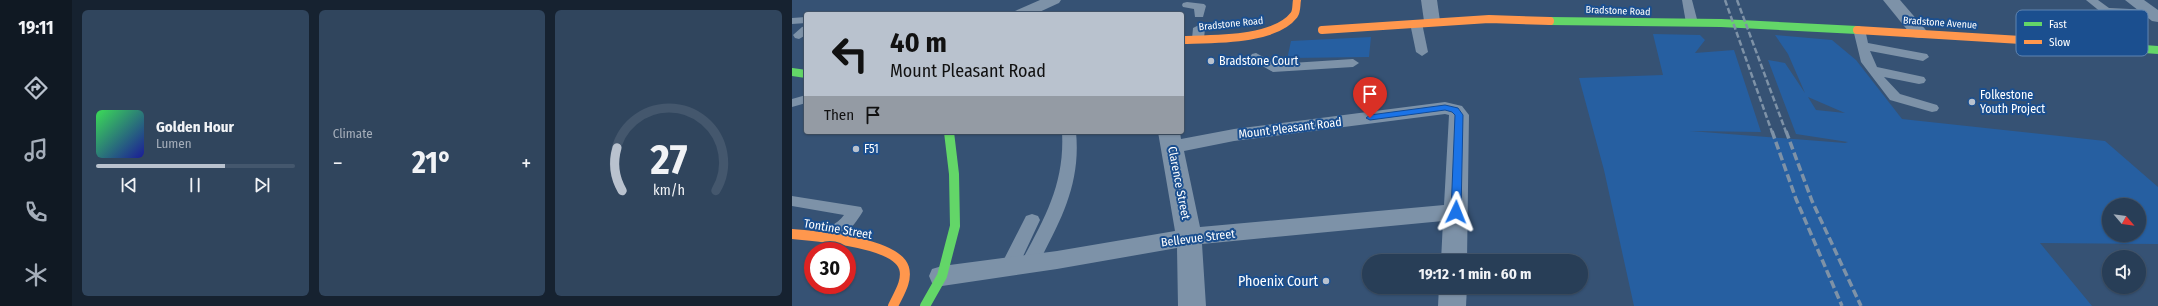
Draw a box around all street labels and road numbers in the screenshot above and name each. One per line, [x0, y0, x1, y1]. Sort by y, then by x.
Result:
street label: Bradstone Road [1585, 4, 1651, 18]
street label: Bradstone Avenue [1903, 14, 1977, 32]
street label: Bradstone Road [1198, 15, 1264, 33]
street label: Mount Pleasant Road [1238, 115, 1342, 141]
street label: Clarence Street [1165, 145, 1193, 221]
street label: Tontine Street [803, 216, 873, 242]
street label: Bellevue Street [1160, 227, 1236, 249]

